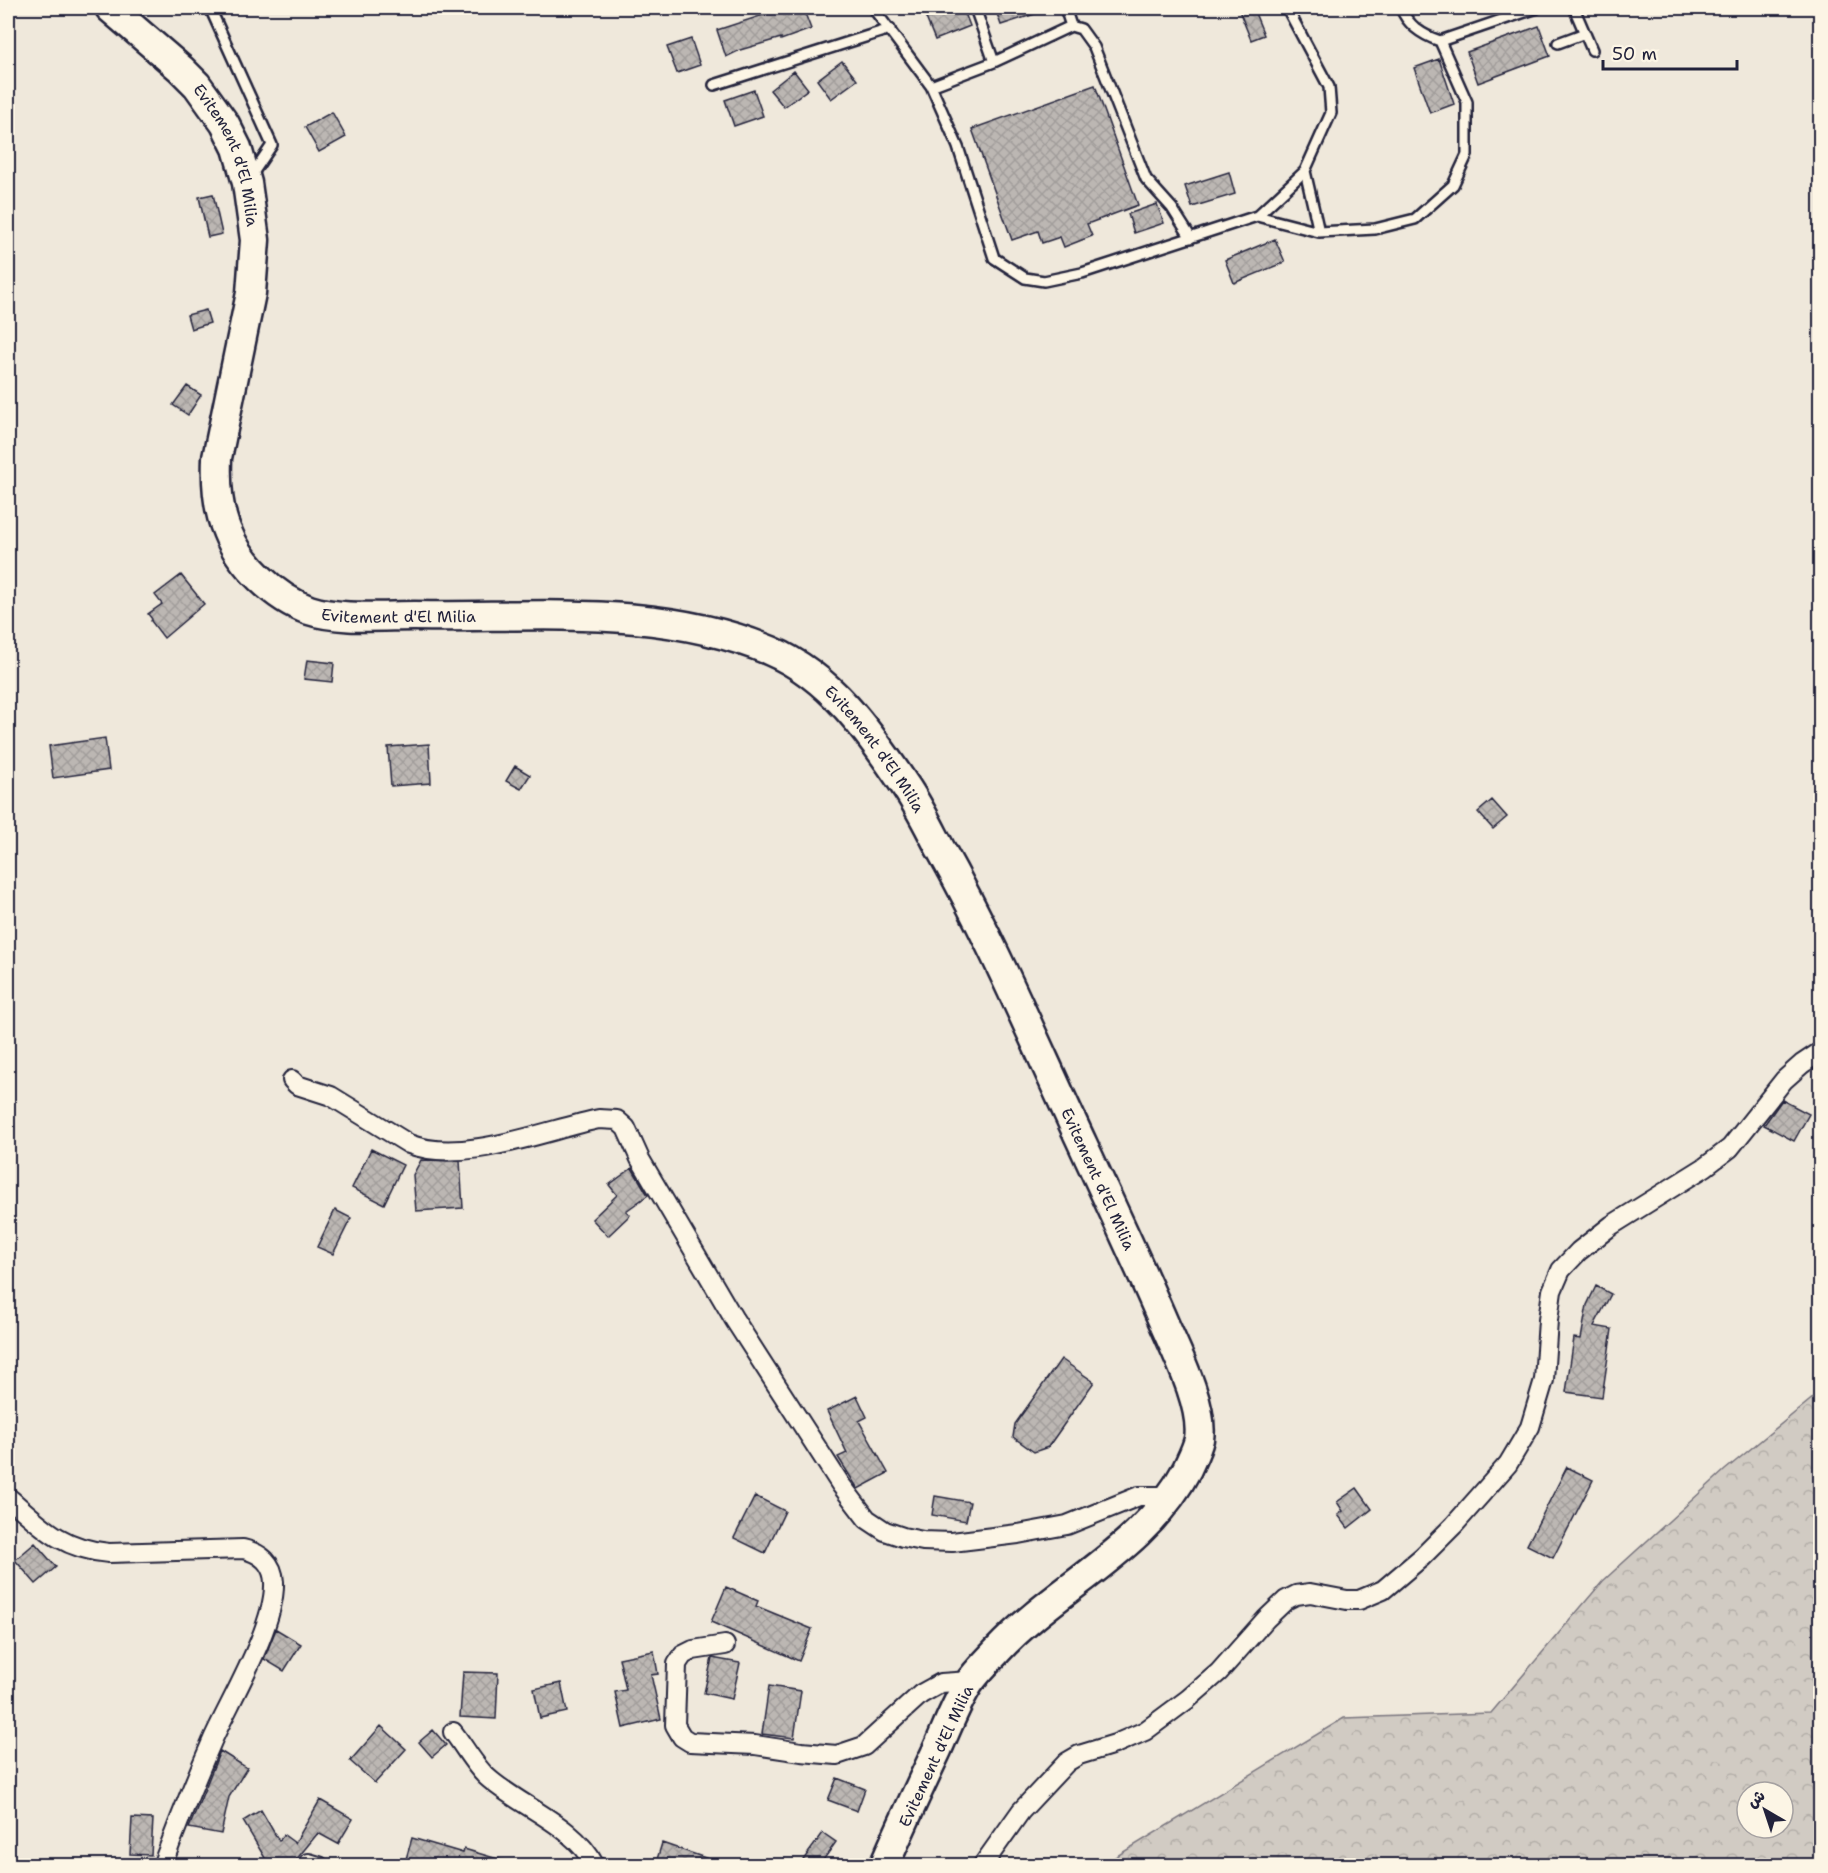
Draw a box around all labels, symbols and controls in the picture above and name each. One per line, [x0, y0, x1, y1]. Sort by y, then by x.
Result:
scale bar [1603, 33, 1736, 71]
text: 50 m [1612, 42, 1657, 66]
street label: Evitement d'El Milia [189, 79, 263, 228]
street label: Evitement d'El Milia [320, 603, 476, 627]
street label: Evitement d'El Milia [820, 681, 930, 816]
street label: Evitement d'El Milia [1057, 1104, 1141, 1253]
street label: Evitement d'El Milia [894, 1682, 978, 1830]
north arrow [1735, 1780, 1795, 1840]
text: ش [1742, 1785, 1769, 1812]

